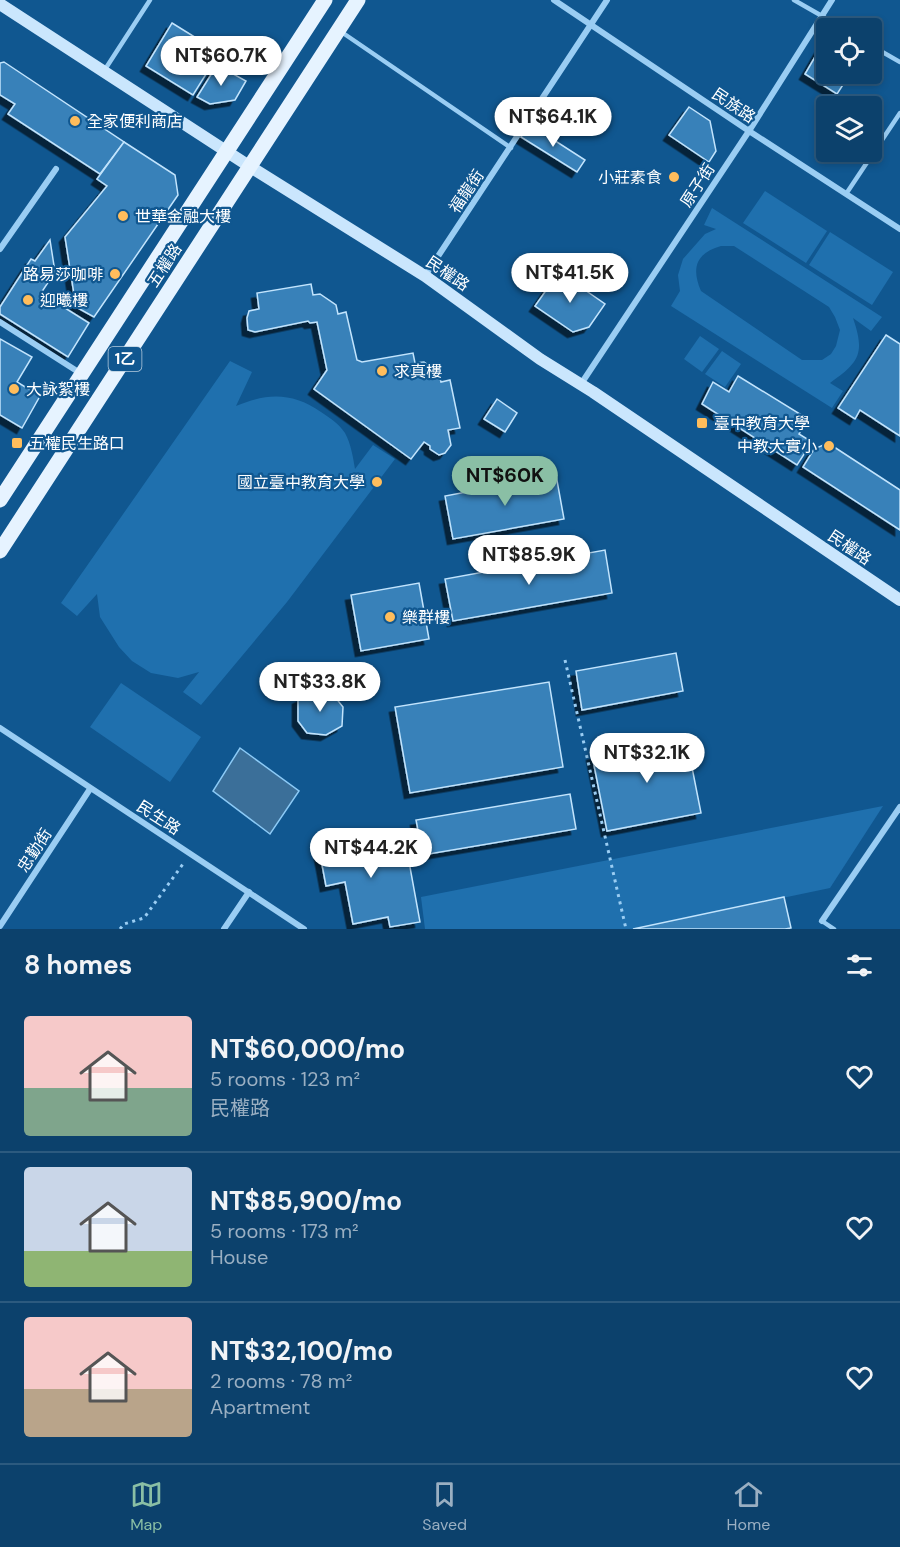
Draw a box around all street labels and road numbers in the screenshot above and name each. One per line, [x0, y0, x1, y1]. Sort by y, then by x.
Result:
street label: 民族路 [708, 83, 759, 128]
street label: 原子街 [676, 159, 719, 211]
street label: 福龍街 [444, 166, 489, 217]
street label: 五權路 [143, 239, 186, 291]
street label: 民權路 [422, 251, 473, 296]
road number: 1乙 [108, 347, 142, 371]
street label: 民權路 [824, 525, 875, 570]
street label: 民生路 [133, 796, 185, 839]
street label: 忠勤街 [13, 824, 56, 876]

